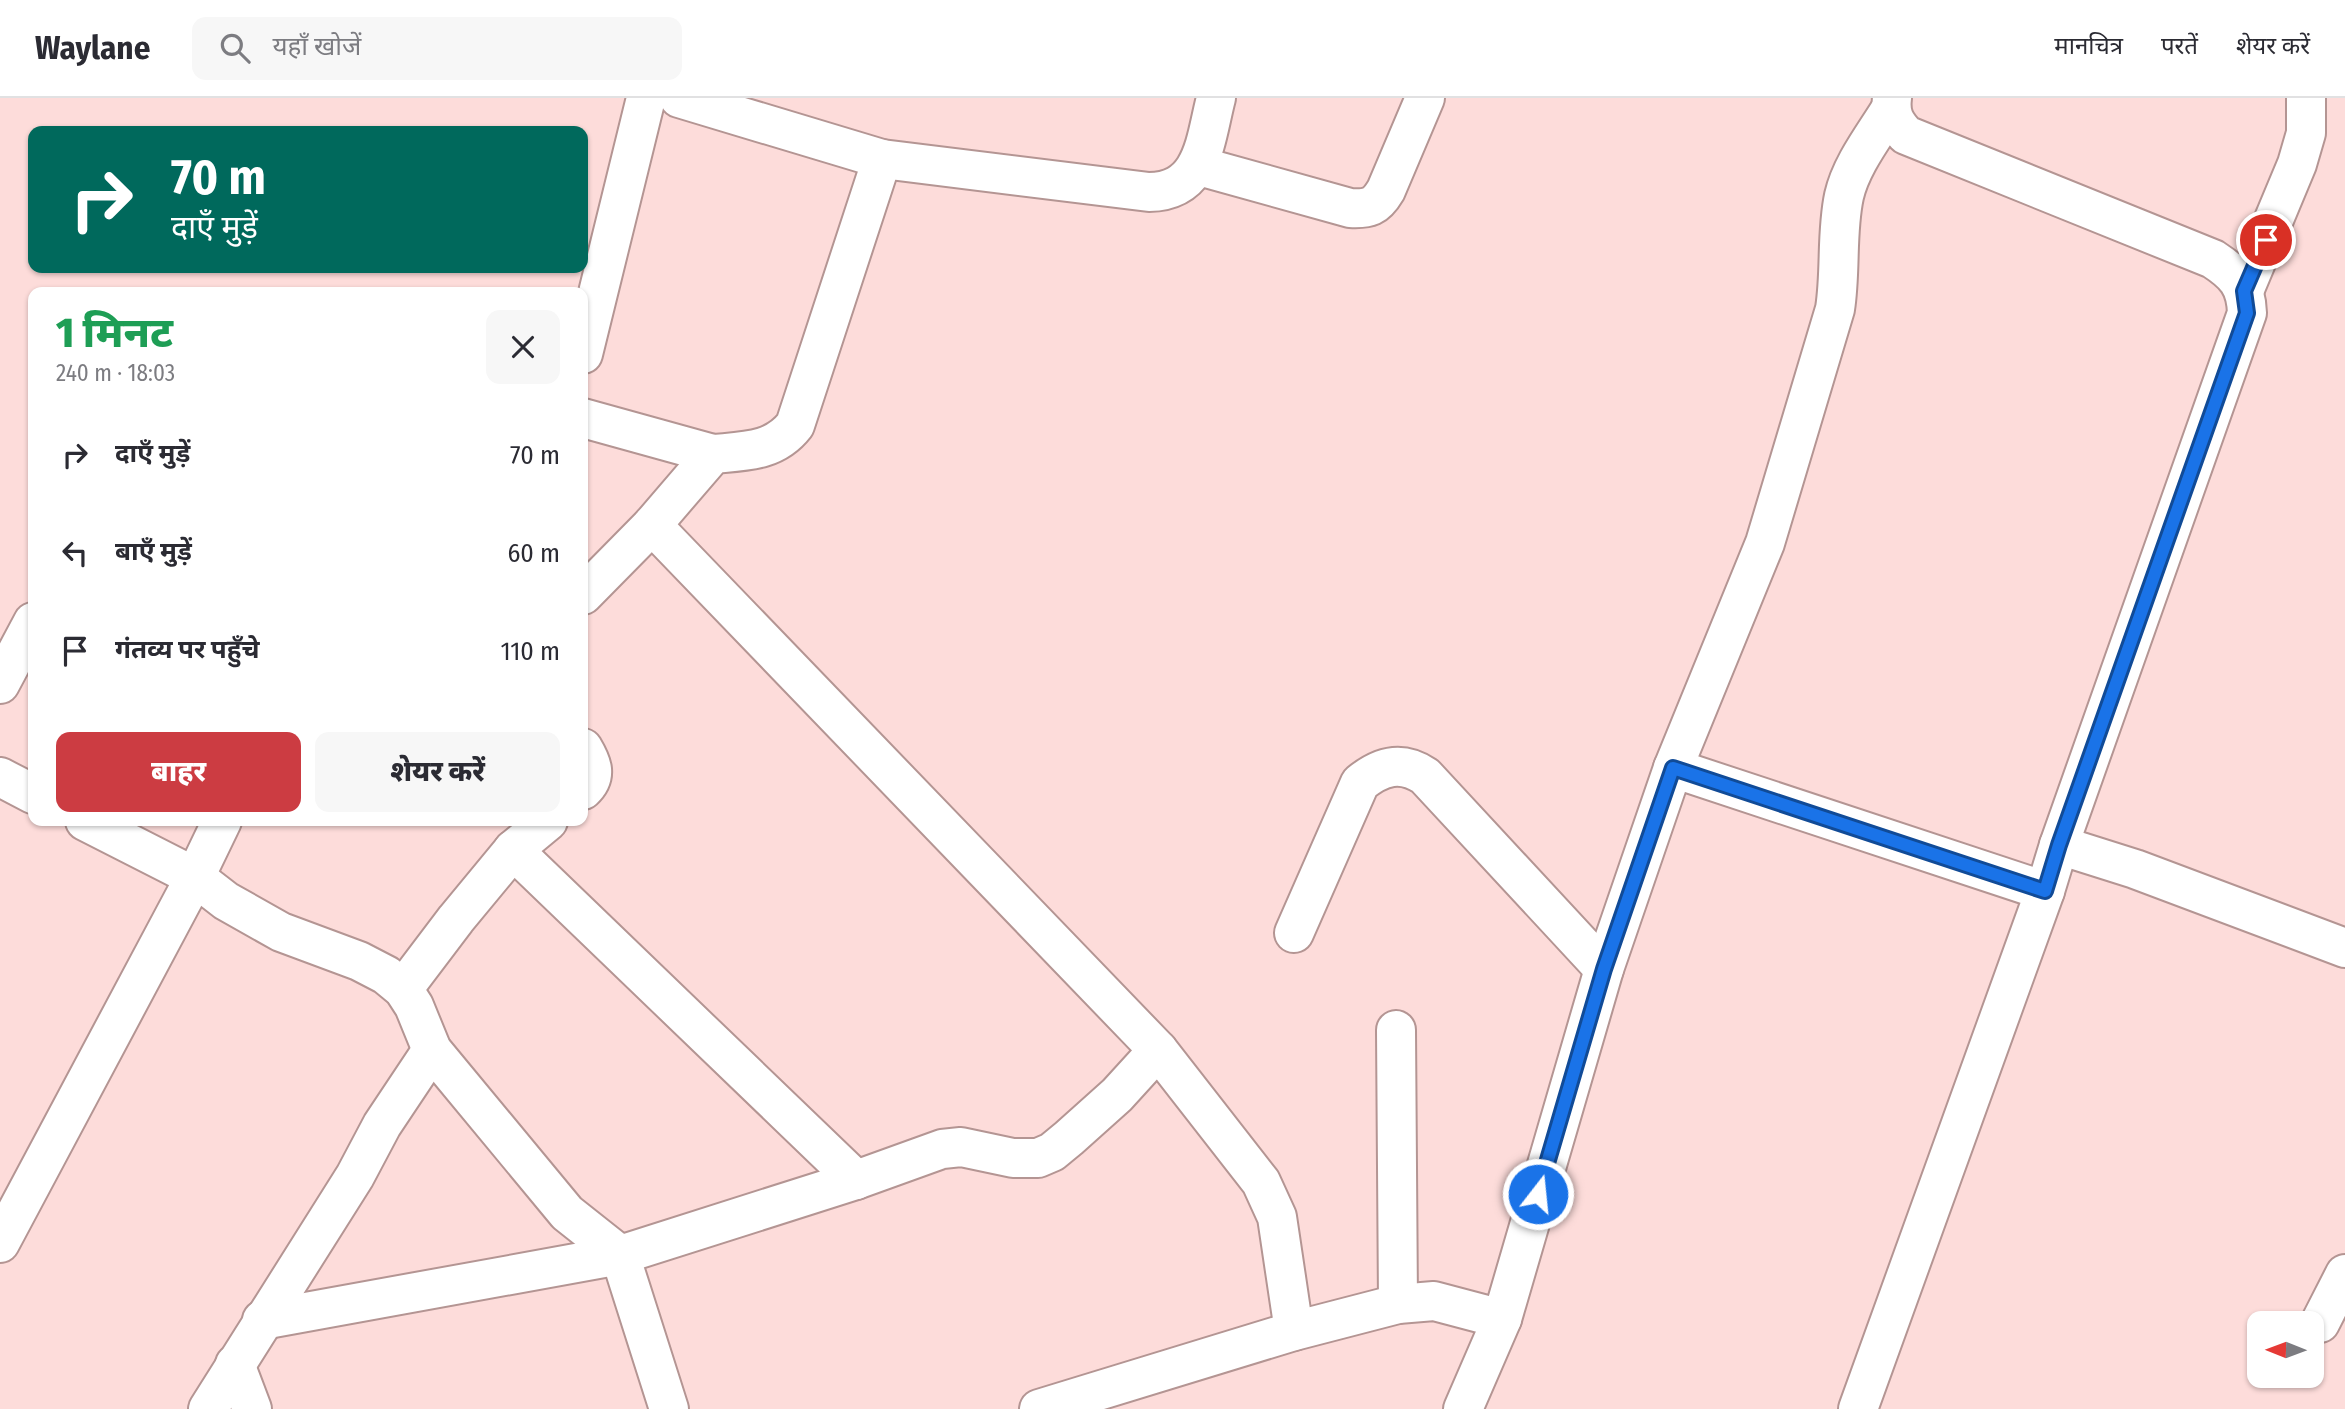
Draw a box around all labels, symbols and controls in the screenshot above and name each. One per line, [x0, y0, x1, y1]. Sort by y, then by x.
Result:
search box [192, 17, 682, 80]
text: Waylane [35, 28, 150, 68]
icon: search [216, 29, 254, 67]
text: यहाँ खोजें [272, 31, 361, 62]
text: मानचित्र [2054, 32, 2123, 60]
text: परतें [2161, 32, 2198, 60]
text: शेयर करें [2236, 32, 2310, 60]
text: 70 m [171, 148, 266, 207]
icon: right [56, 154, 147, 245]
text: दाएँ मुड़ें [171, 208, 258, 246]
pin [2236, 210, 2296, 270]
icon: arrive [2247, 221, 2285, 259]
text: 1 मिनट [56, 308, 173, 358]
button: close [486, 310, 560, 384]
text: 240 m · 18:03 [56, 359, 175, 387]
icon: right [56, 436, 94, 474]
text: दाएँ मुड़ें [115, 438, 190, 469]
text: 70 m [510, 440, 560, 471]
icon: left [56, 534, 94, 572]
text: बाएँ मुड़ें [115, 536, 192, 567]
text: 60 m [507, 538, 560, 569]
icon: arrive [56, 632, 94, 670]
text: गंतव्य पर पहुँचे [115, 634, 259, 665]
text: 110 m [500, 636, 560, 667]
button: बाहर [56, 732, 301, 812]
button: शेयर करें [315, 732, 560, 812]
position arrow [1501, 1157, 1575, 1231]
north arrow [2247, 1311, 2324, 1388]
map controls [2247, 1311, 2324, 1388]

